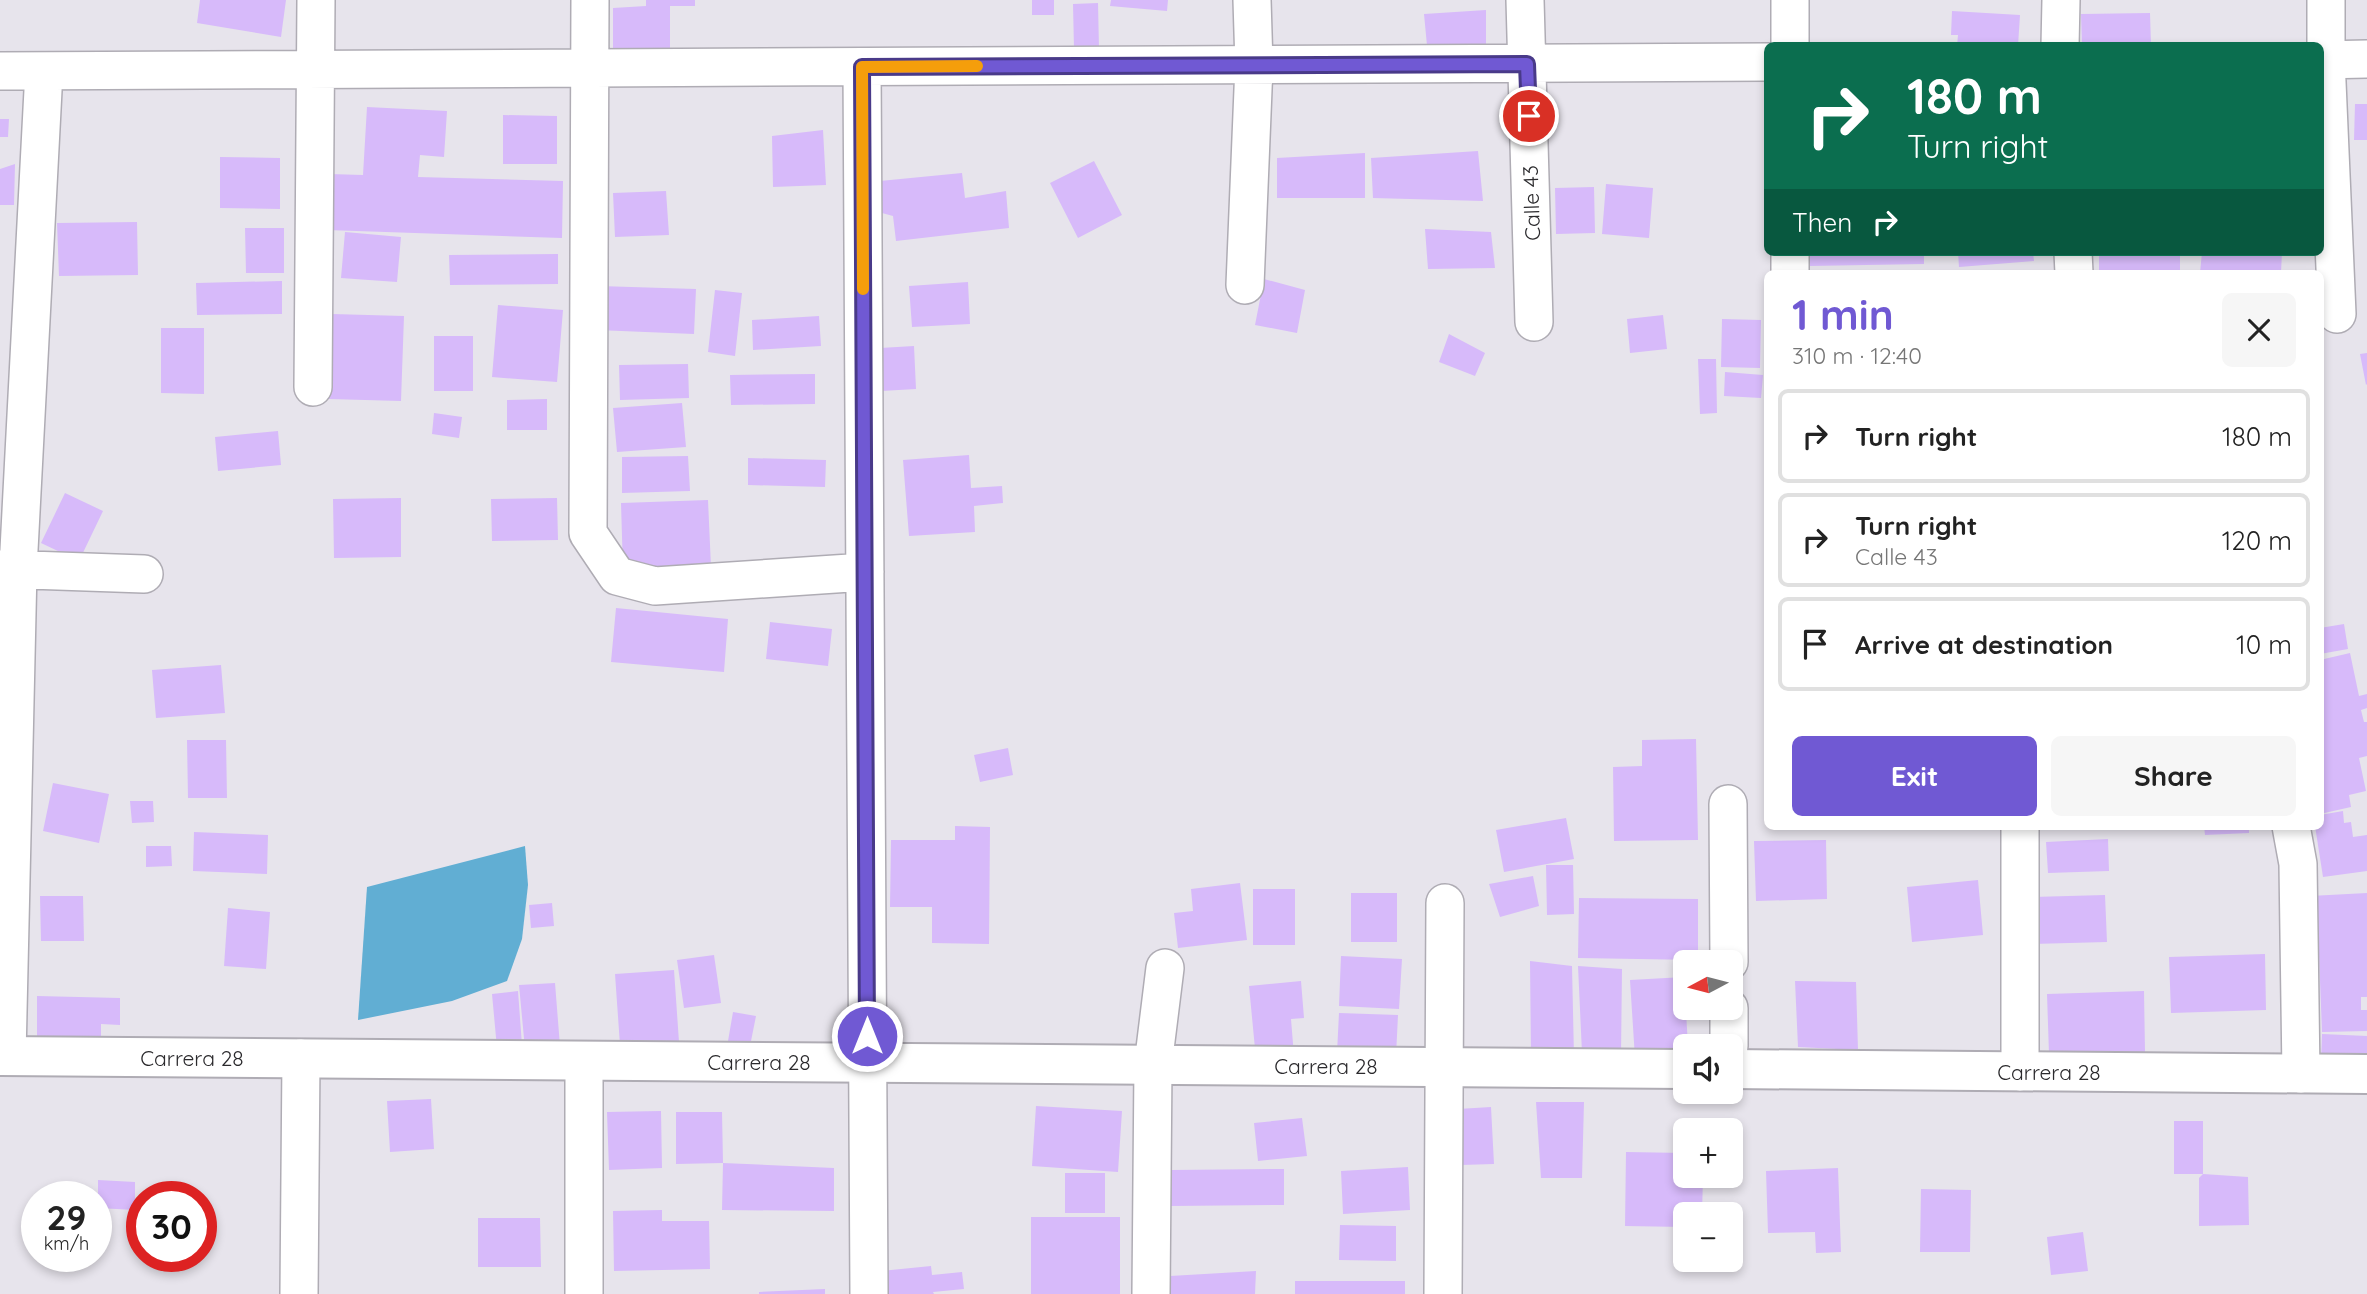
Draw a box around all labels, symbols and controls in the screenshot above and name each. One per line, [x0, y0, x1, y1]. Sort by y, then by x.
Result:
text: 180 m [1907, 65, 2042, 126]
icon: right [1792, 70, 1883, 161]
pin [1499, 86, 1559, 146]
icon: arrive [1510, 97, 1548, 135]
text: Turn right [1907, 126, 2048, 166]
street label: Calle 43 [1517, 165, 1545, 241]
icon: right [1866, 203, 1904, 241]
text: Then [1792, 206, 1852, 239]
text: 1 min [1792, 288, 1894, 341]
button: close [2222, 293, 2296, 367]
text: 310 m · 12:40 [1792, 341, 1922, 370]
icon: right [1796, 417, 1834, 455]
text: Turn right [1855, 420, 1977, 453]
text: 180 m [2222, 420, 2292, 453]
text: Turn right [1855, 509, 1977, 542]
icon: right [1796, 521, 1834, 559]
text: 120 m [2222, 524, 2292, 557]
text: Calle 43 [1855, 542, 1938, 571]
icon: arrive [1796, 625, 1834, 663]
text: Arrive at destination [1855, 628, 2113, 661]
text: 10 m [2236, 628, 2292, 661]
button: Exit [1792, 736, 2037, 816]
button: Share [2051, 736, 2296, 816]
north arrow [1673, 950, 1743, 1020]
map controls [1673, 950, 1743, 1272]
position arrow [830, 999, 904, 1073]
button: sound [1673, 1034, 1743, 1104]
street label: Carrera 28 [140, 1045, 244, 1071]
street label: Carrera 28 [707, 1049, 811, 1075]
street label: Carrera 28 [1274, 1053, 1378, 1079]
street label: Carrera 28 [1997, 1059, 2101, 1085]
button: + [1673, 1118, 1743, 1188]
speed limit sign: 30 [126, 1181, 217, 1272]
text: 29 [47, 1195, 86, 1239]
button: − [1673, 1202, 1743, 1272]
text: km/h [44, 1232, 89, 1255]

